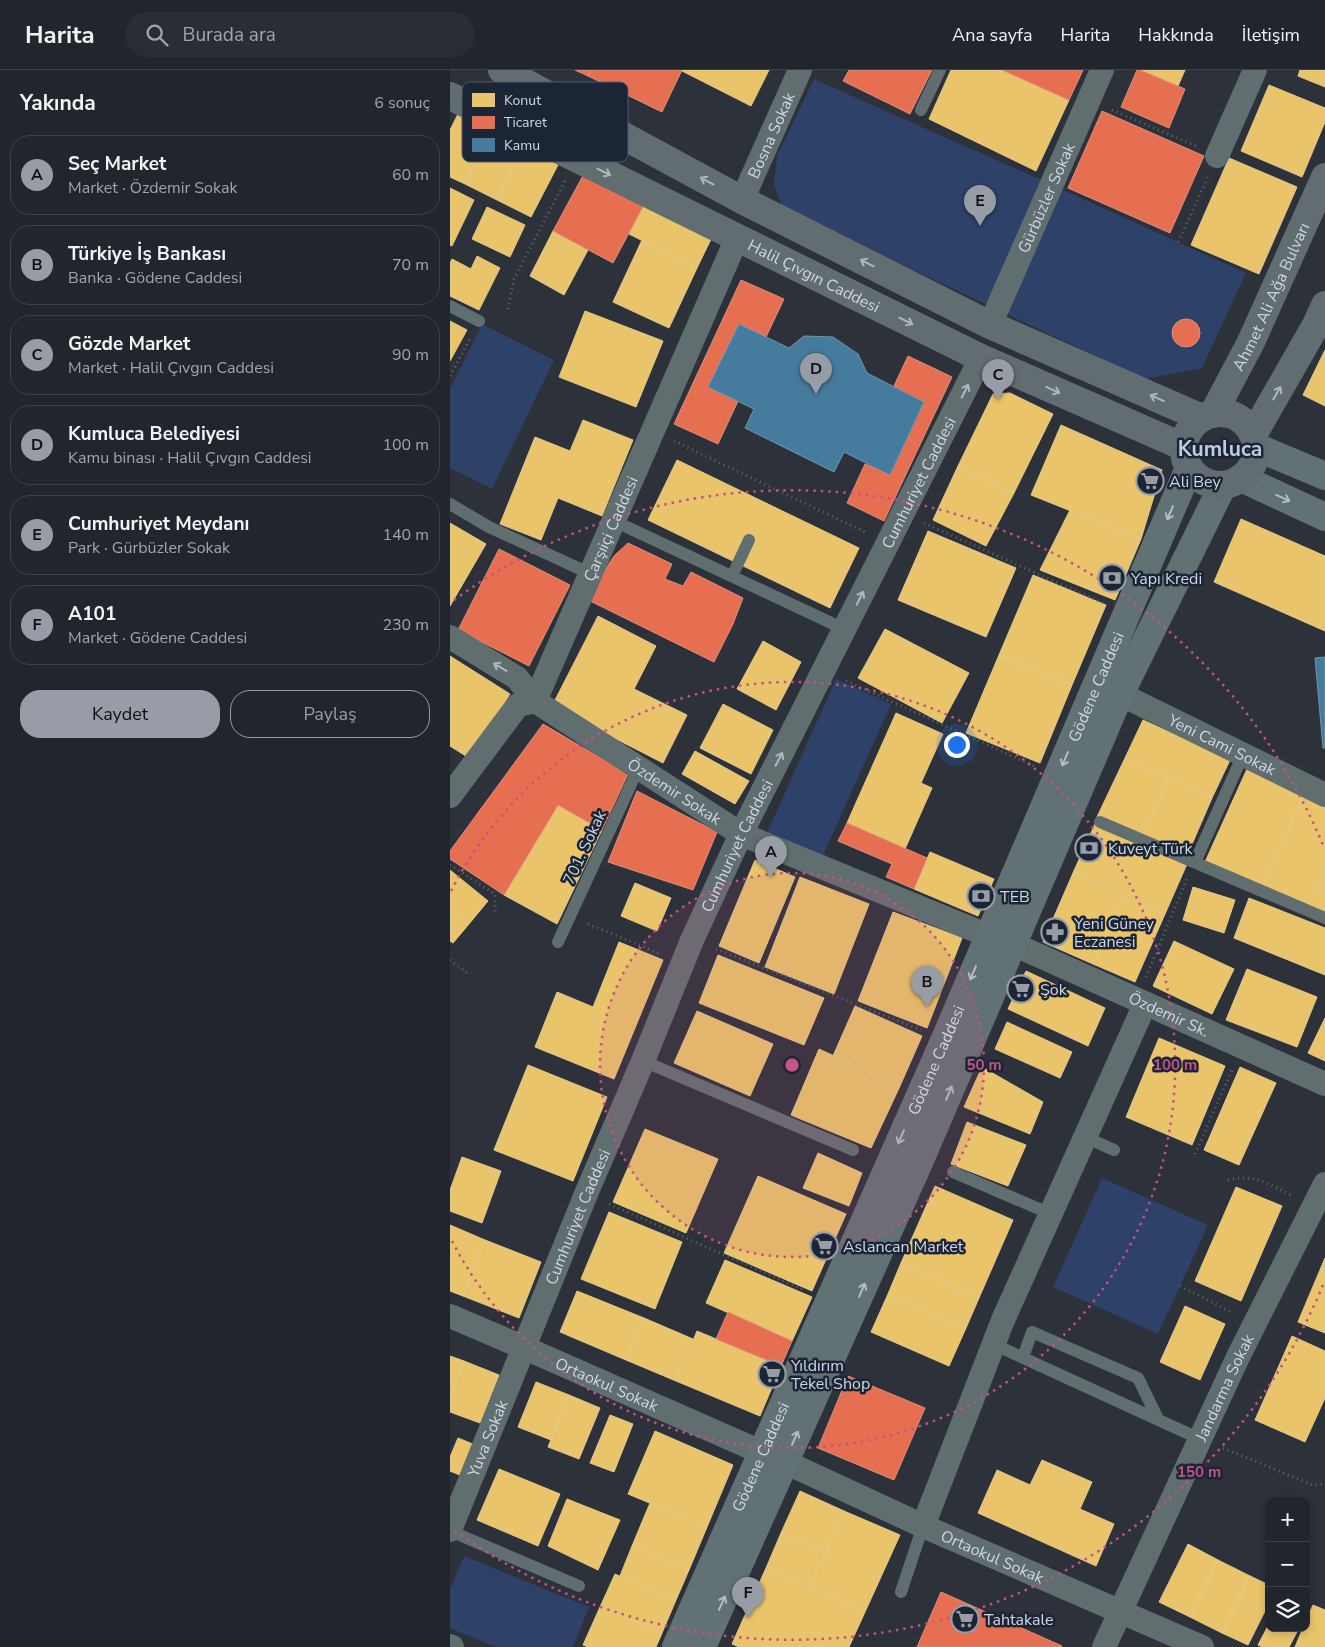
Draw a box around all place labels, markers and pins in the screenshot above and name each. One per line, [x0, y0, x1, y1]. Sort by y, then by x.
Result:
pin: E [964, 185, 996, 226]
pin: D [800, 353, 832, 394]
pin: C [982, 359, 1014, 400]
supermarket icon: Ali Bey [1135, 466, 1165, 496]
place label: Ali Bey [1169, 471, 1221, 493]
bank icon: Yapı Kredi [1097, 563, 1127, 593]
place label: Yapı Kredi [1130, 568, 1202, 590]
bank icon: Kuveyt Türk [1074, 833, 1104, 863]
pin: A [755, 836, 787, 877]
place label: Kuveyt Türk [1108, 838, 1194, 860]
bank icon: TEB [966, 881, 996, 911]
place label: TEB [1000, 886, 1030, 908]
place label: Yeni Güney Eczanesi [1073, 913, 1155, 953]
pharmacy icon: Yeni Güney Eczanesi [1040, 917, 1070, 947]
pin: B [911, 966, 943, 1007]
supermarket icon: Şok [1006, 974, 1036, 1004]
place label: Şok [1040, 979, 1068, 1001]
centre of rings [783, 1056, 801, 1074]
supermarket icon: Aslancan Market [809, 1231, 839, 1261]
place label: Aslancan Market [843, 1236, 964, 1258]
place label: Yıldırım Tekel Shop [790, 1355, 870, 1395]
supermarket icon: Yıldırım Tekel Shop [757, 1359, 787, 1389]
pin: F [732, 1577, 764, 1618]
supermarket icon: Tahtakale [950, 1604, 980, 1634]
place label: Tahtakale [984, 1609, 1054, 1631]

